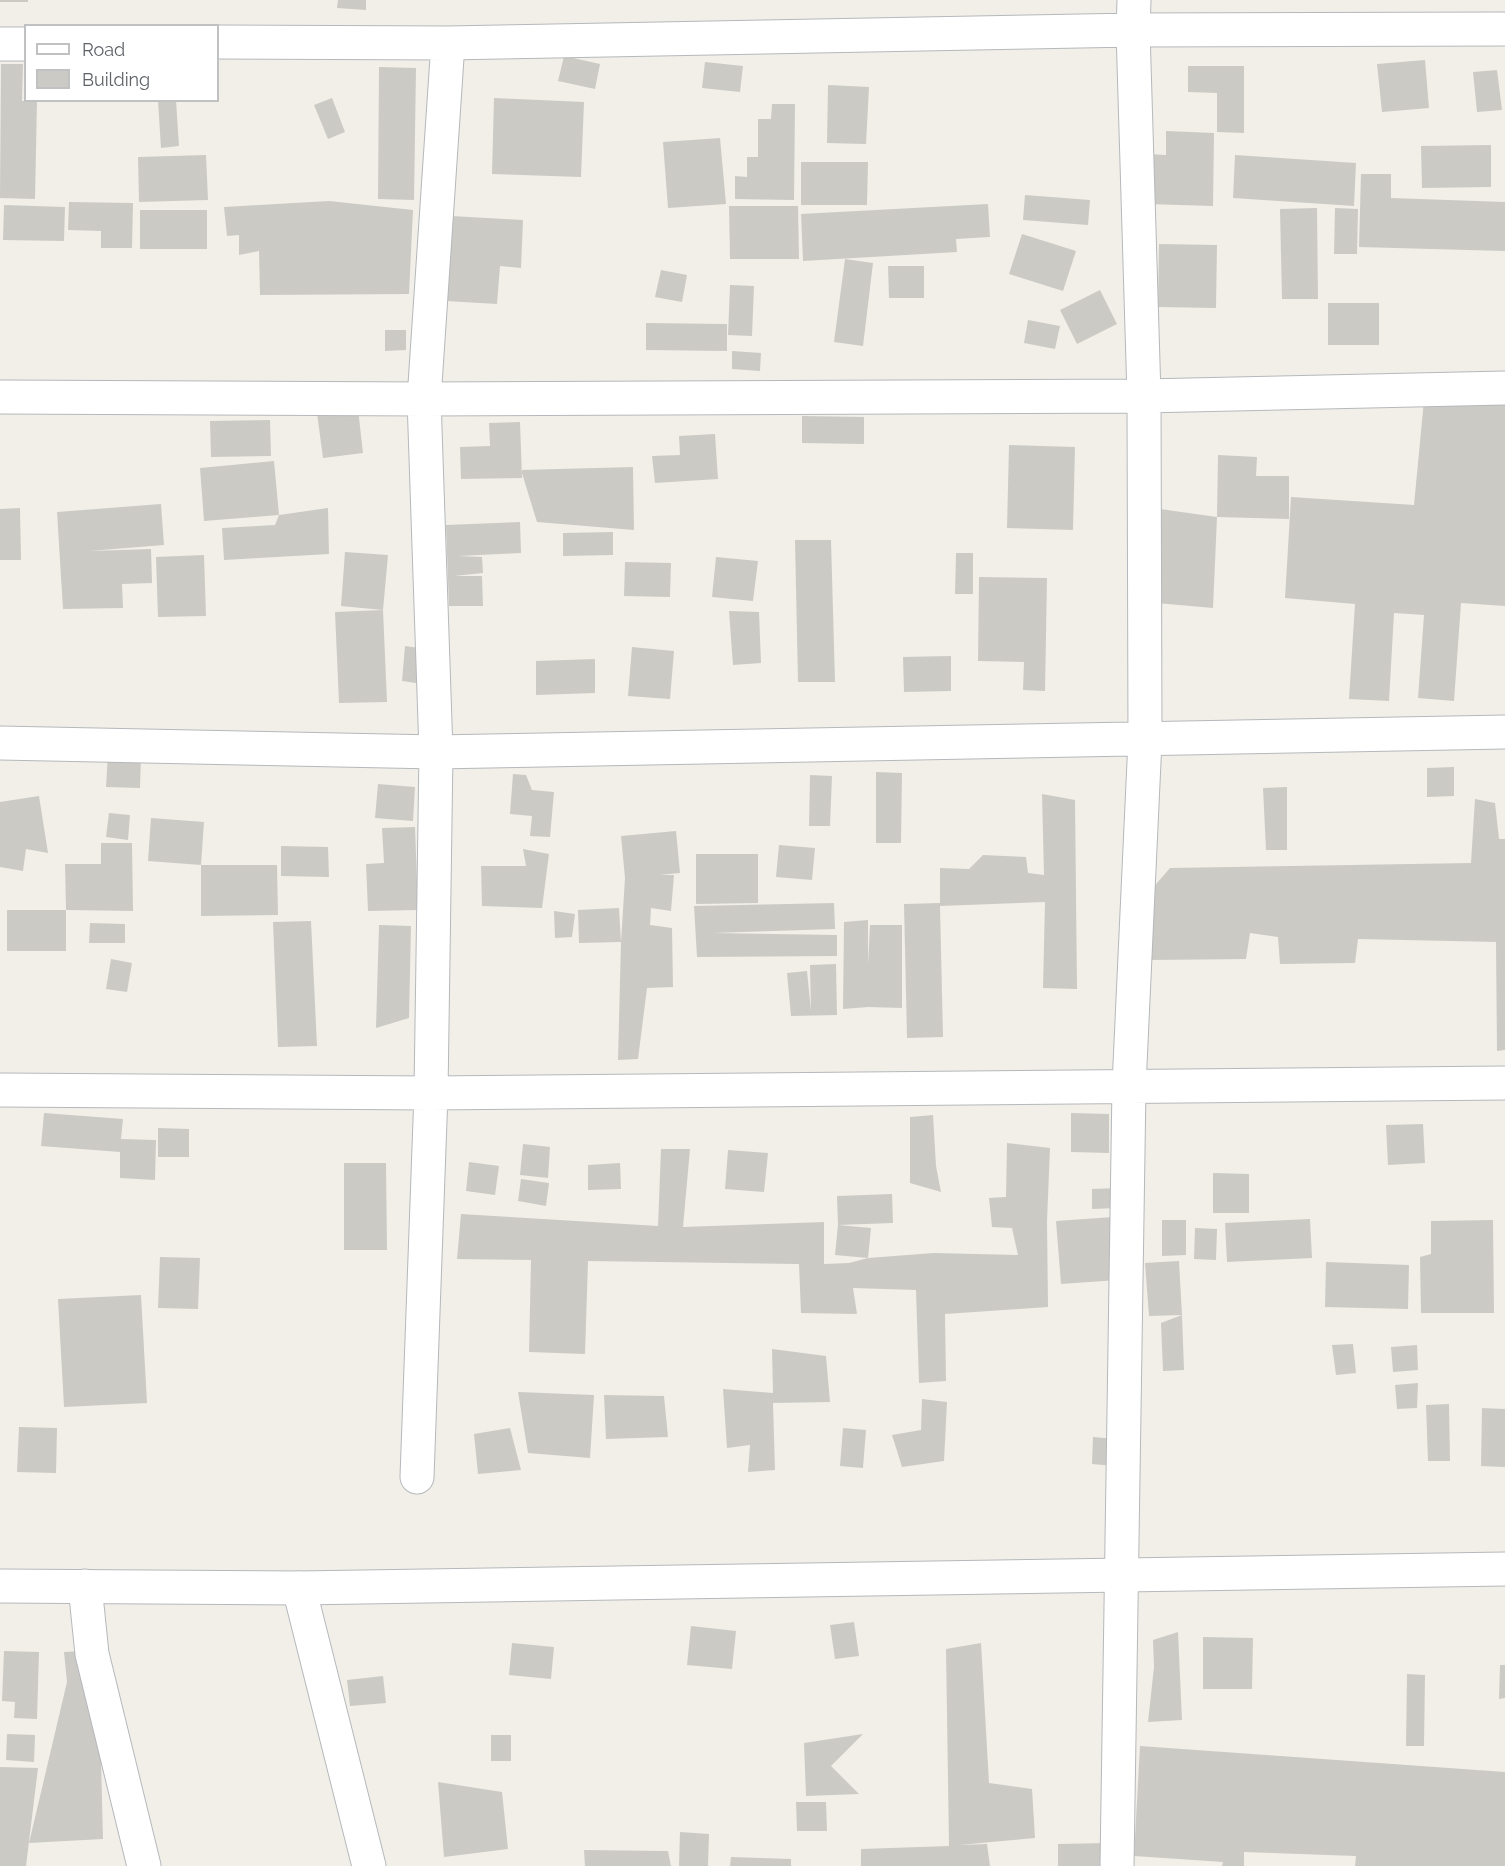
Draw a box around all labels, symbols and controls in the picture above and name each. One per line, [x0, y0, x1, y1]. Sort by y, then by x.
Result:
legend [24, 24, 219, 102]
text: Road [82, 39, 125, 60]
text: Building [82, 69, 150, 90]

